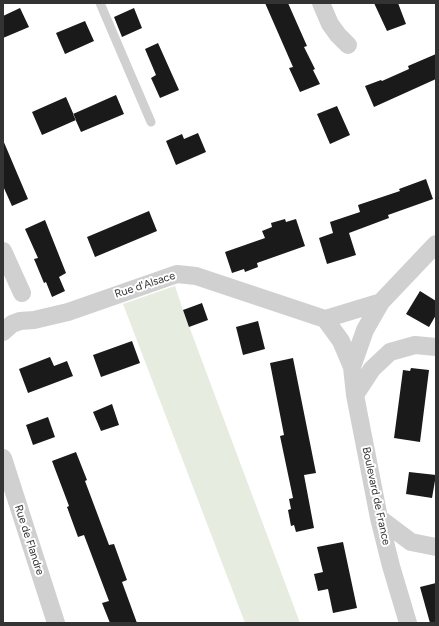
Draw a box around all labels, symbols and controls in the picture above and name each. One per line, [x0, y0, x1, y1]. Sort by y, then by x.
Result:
street label: Rue d'Alsace [113, 269, 177, 301]
street label: Boulevard de France [359, 446, 393, 546]
street label: Rue de Flandre [11, 503, 47, 577]

